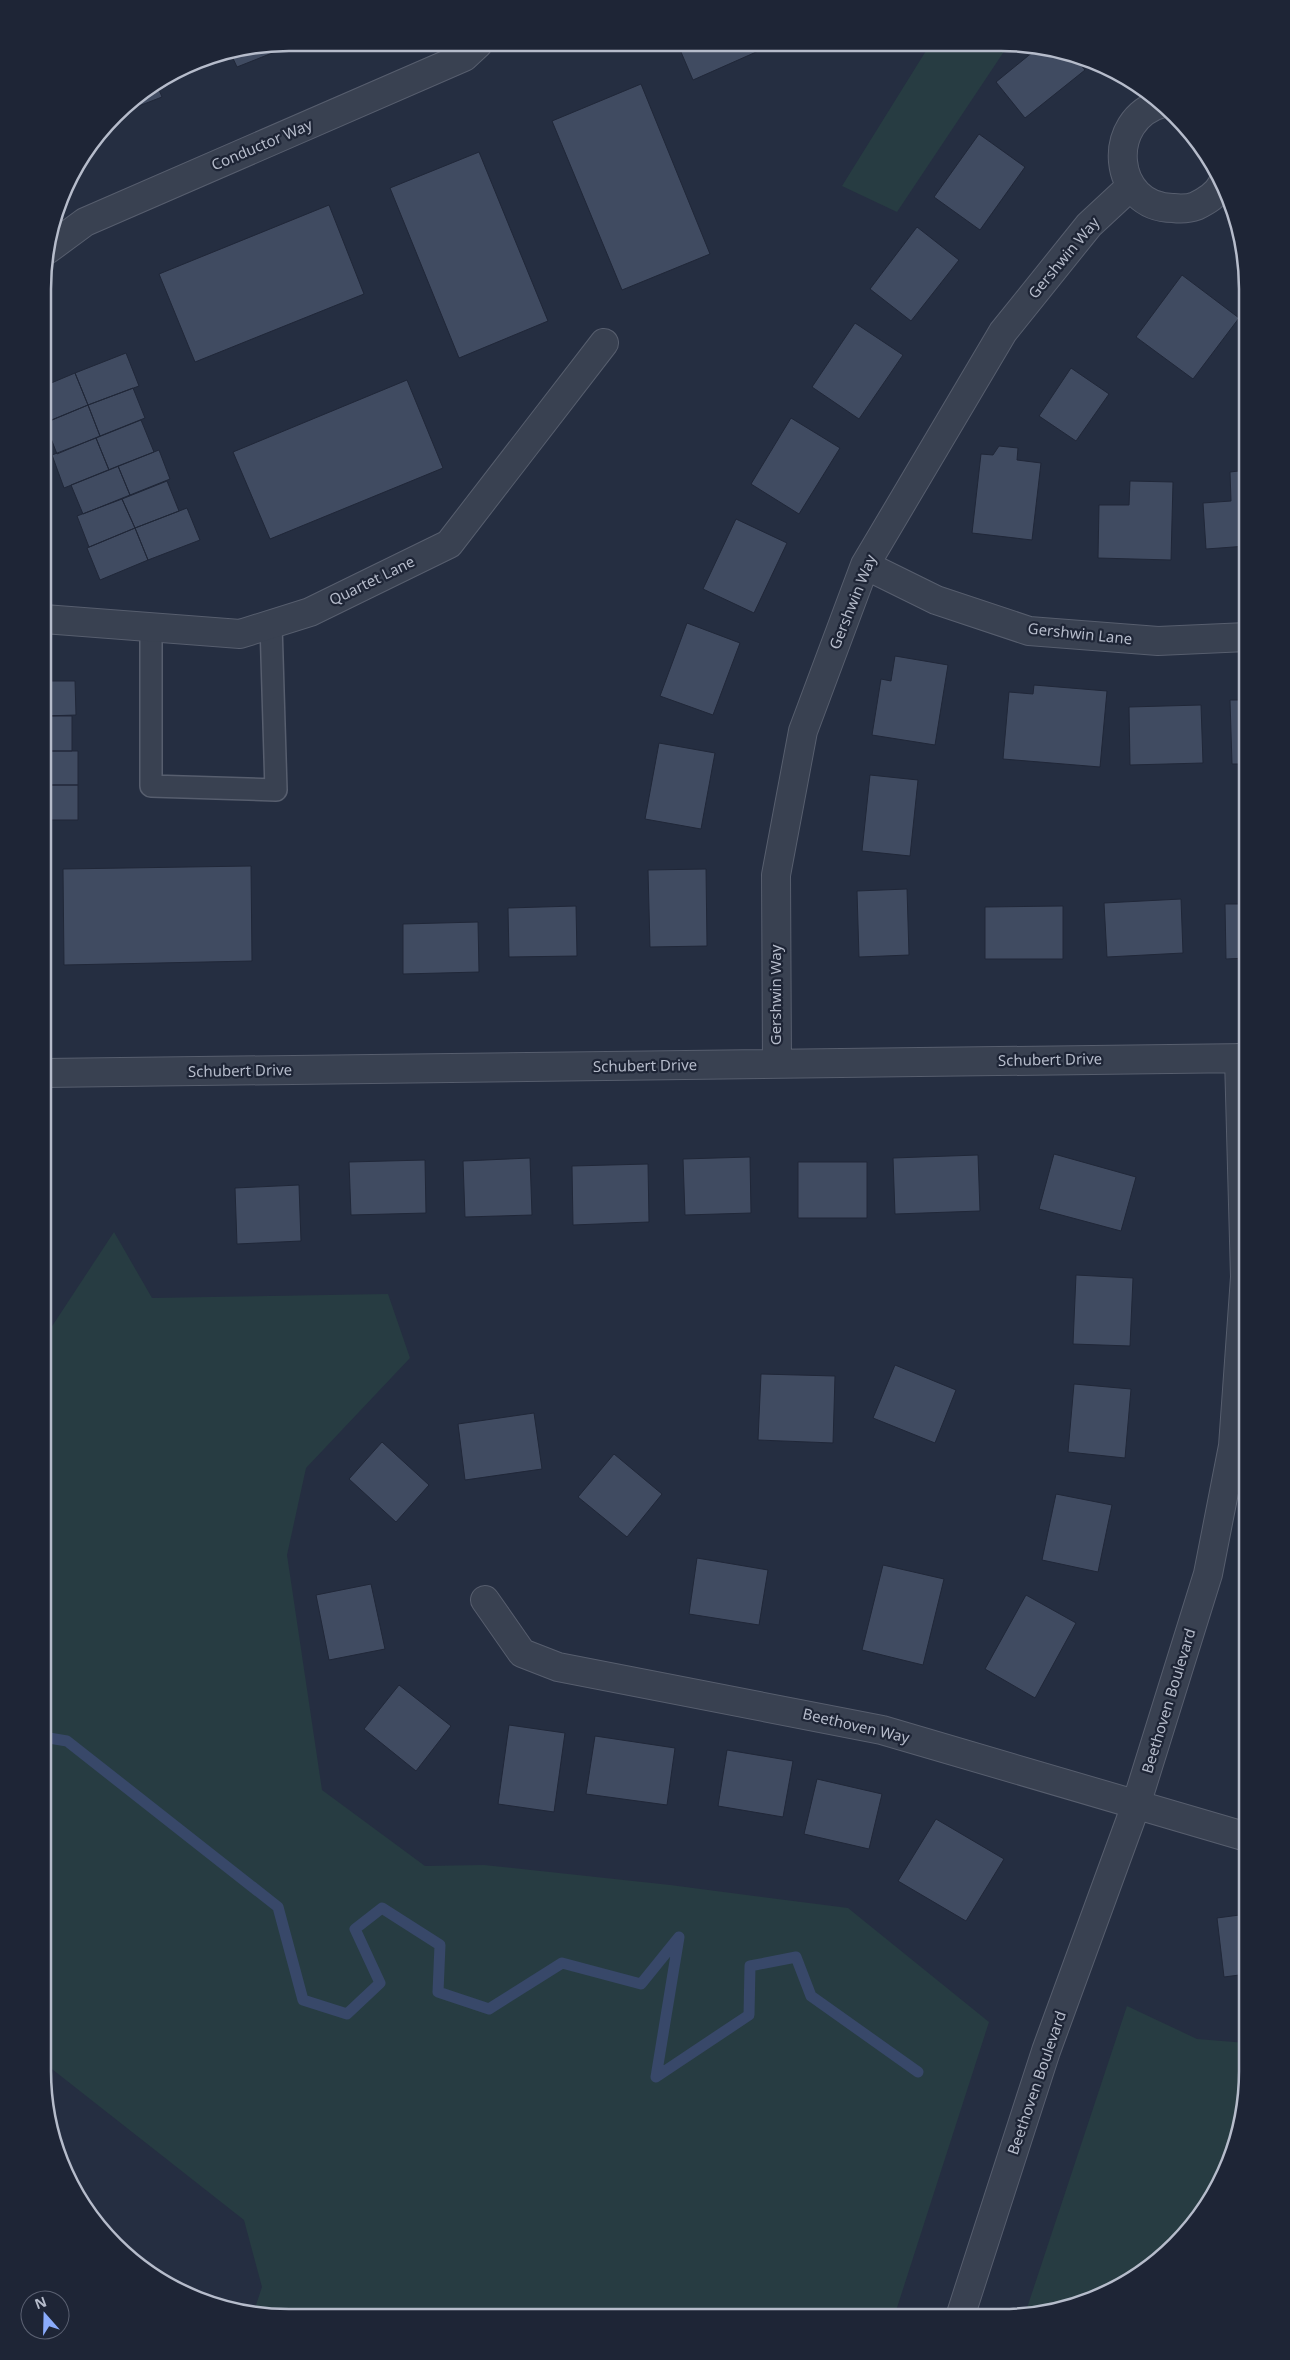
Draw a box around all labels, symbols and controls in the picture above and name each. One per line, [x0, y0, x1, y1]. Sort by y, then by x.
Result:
street label: Conductor Way [208, 114, 315, 174]
street label: Gershwin Way [1023, 212, 1103, 302]
street label: Quartet Lane [325, 551, 418, 609]
street label: Gershwin Way [824, 551, 880, 652]
street label: Gershwin Lane [1027, 618, 1133, 648]
street label: Gershwin Way [765, 944, 785, 1045]
street label: Schubert Drive [998, 1048, 1102, 1070]
street label: Schubert Drive [593, 1054, 697, 1076]
street label: Schubert Drive [188, 1059, 292, 1081]
street label: Beethoven Boulevard [1136, 1626, 1200, 1776]
street label: Beethoven Way [801, 1703, 912, 1747]
street label: Beethoven Boulevard [1002, 2008, 1070, 2157]
north arrow [20, 2290, 70, 2340]
text: N [32, 2291, 49, 2313]

